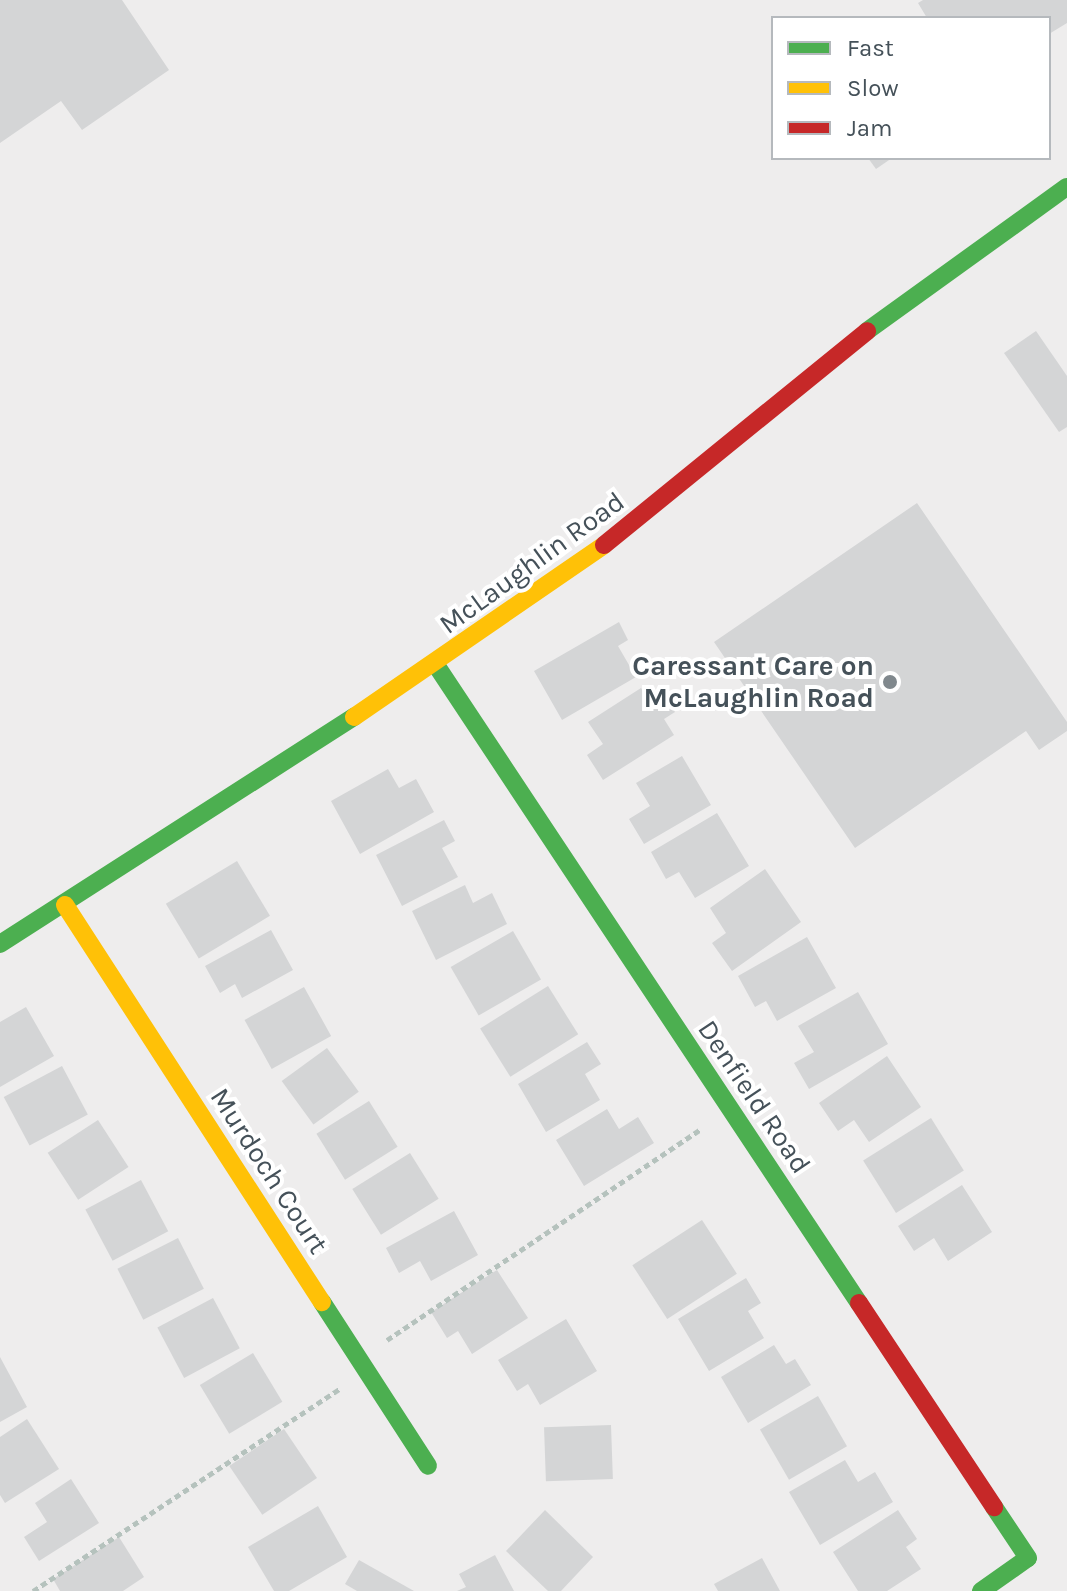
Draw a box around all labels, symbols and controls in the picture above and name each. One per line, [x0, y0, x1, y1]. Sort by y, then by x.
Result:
legend [771, 16, 1051, 160]
text: Fast [847, 34, 894, 62]
text: Slow [847, 74, 899, 102]
text: Jam [847, 114, 892, 142]
street label: McLaughlin Road [433, 485, 631, 641]
place label: Caressant Care on McLaughlin Road [632, 649, 874, 715]
marker: Caressant Care on McLaughlin Road [881, 673, 899, 691]
street label: Denfield Road [690, 1014, 818, 1180]
street label: Murdoch Court [203, 1082, 335, 1260]

